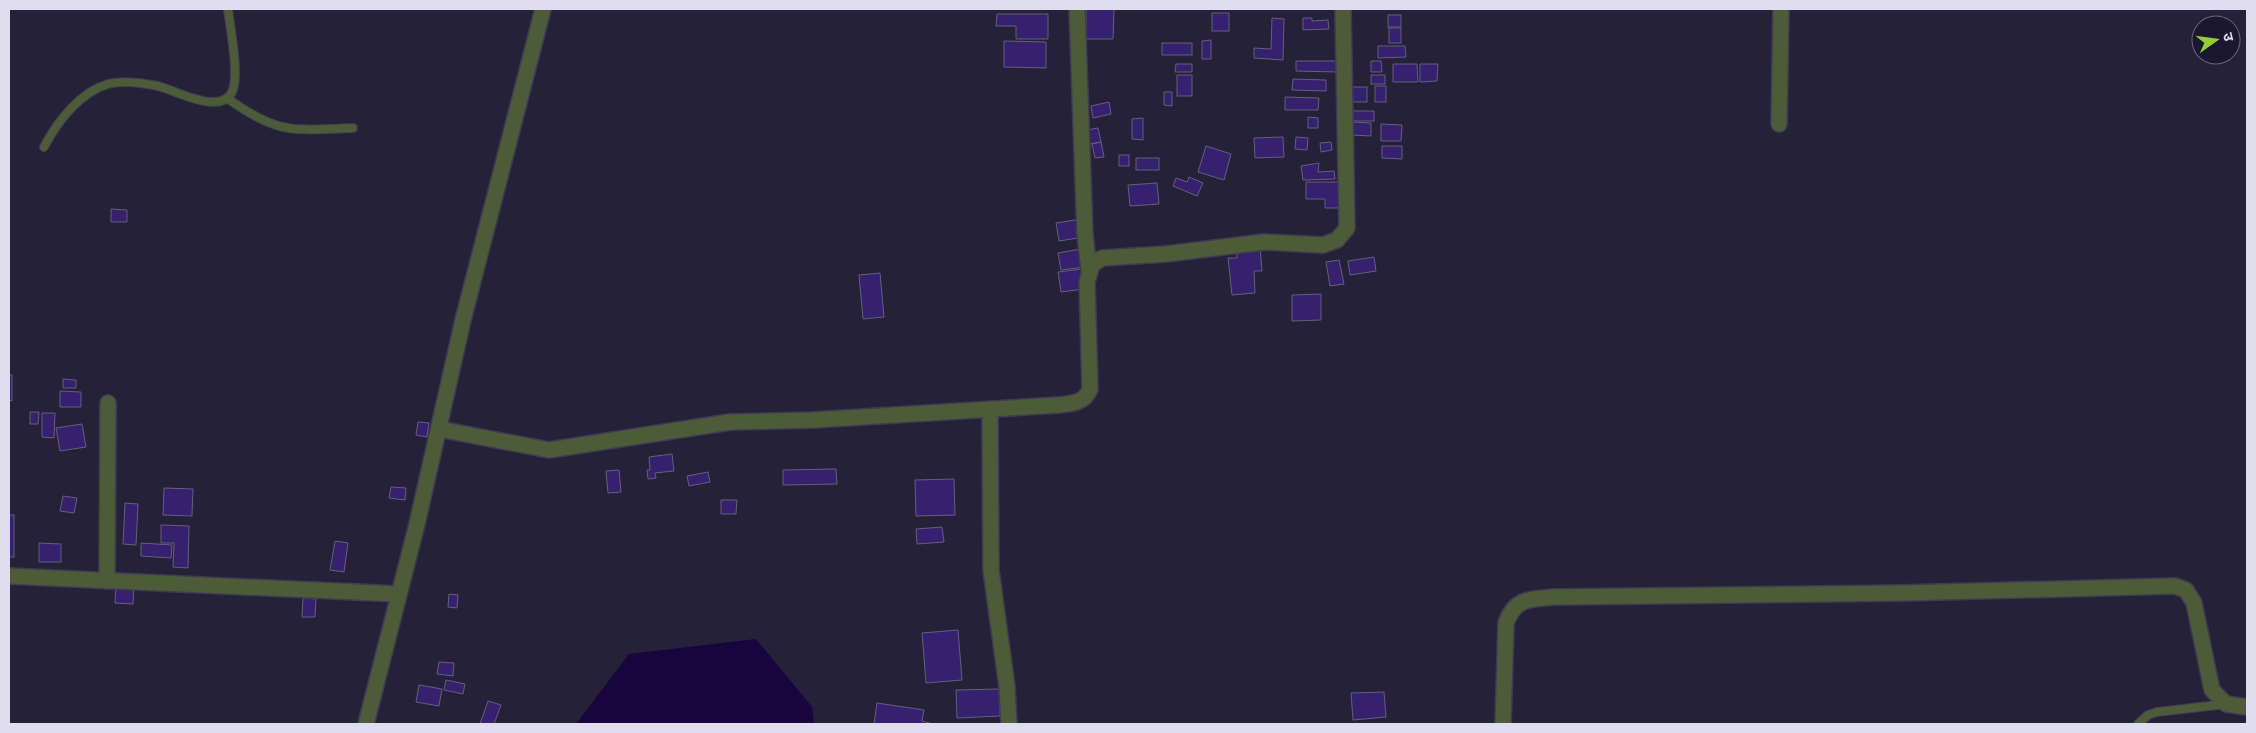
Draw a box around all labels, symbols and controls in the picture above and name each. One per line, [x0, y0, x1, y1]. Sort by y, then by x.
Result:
north arrow [2191, 15, 2241, 65]
text: उ [2220, 31, 2238, 44]

